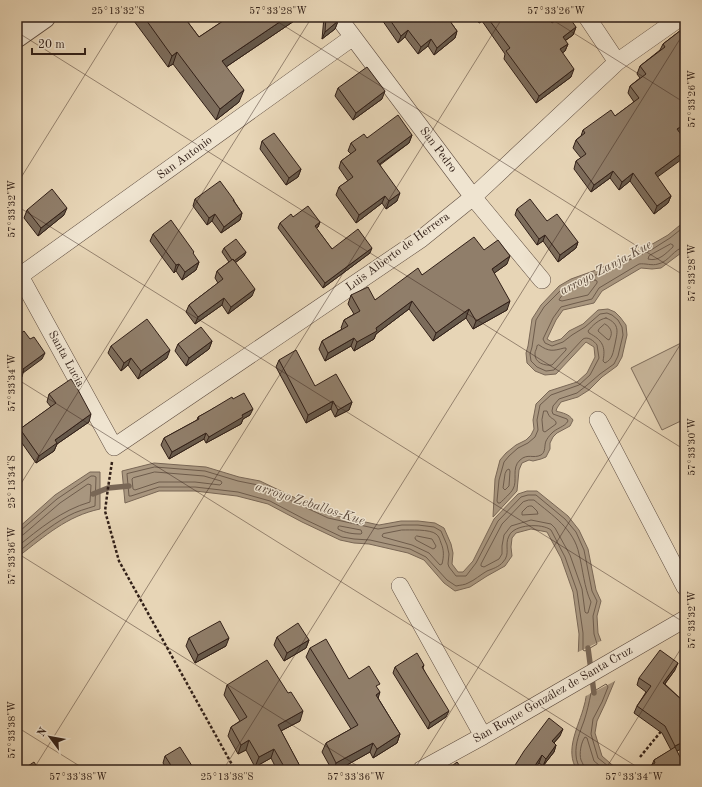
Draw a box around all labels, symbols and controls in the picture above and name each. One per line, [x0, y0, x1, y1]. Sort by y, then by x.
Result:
text: 25°13'32"S [91, 6, 145, 16]
text: 57°33'28"W [249, 6, 307, 16]
text: 57°33'26"W [527, 6, 585, 16]
scale bar [32, 30, 85, 56]
text: 20 m [38, 39, 65, 51]
text: 57°33'26"W [687, 70, 697, 128]
street label: San Pedro [417, 125, 459, 175]
street label: San Antonio [155, 134, 215, 182]
text: 57°33'32"W [7, 180, 17, 238]
street label: Luis Alberto de Herrera [344, 210, 452, 294]
water label: arroyo Zanja-Kue [558, 238, 654, 298]
text: 57°33'28"W [687, 244, 697, 302]
street label: Santa Lucia [46, 329, 86, 389]
text: 57°33'34"W [7, 354, 17, 412]
text: 57°33'30"W [687, 418, 697, 476]
text: 25°13'34"S [7, 455, 17, 509]
water label: arroyo Zeballos-Kue [254, 480, 366, 528]
text: 57°33'36"W [7, 527, 17, 585]
text: 57°33'32"W [687, 591, 697, 649]
street label: San Roque González de Santa Cruz [471, 644, 635, 746]
text: 57°33'38"W [7, 701, 17, 759]
north arrow [30, 717, 70, 757]
text: N [36, 726, 50, 739]
text: 57°33'38"W [49, 772, 107, 782]
text: 25°13'38"S [200, 772, 254, 782]
text: 57°33'36"W [327, 772, 385, 782]
text: 57°33'34"W [605, 772, 663, 782]

